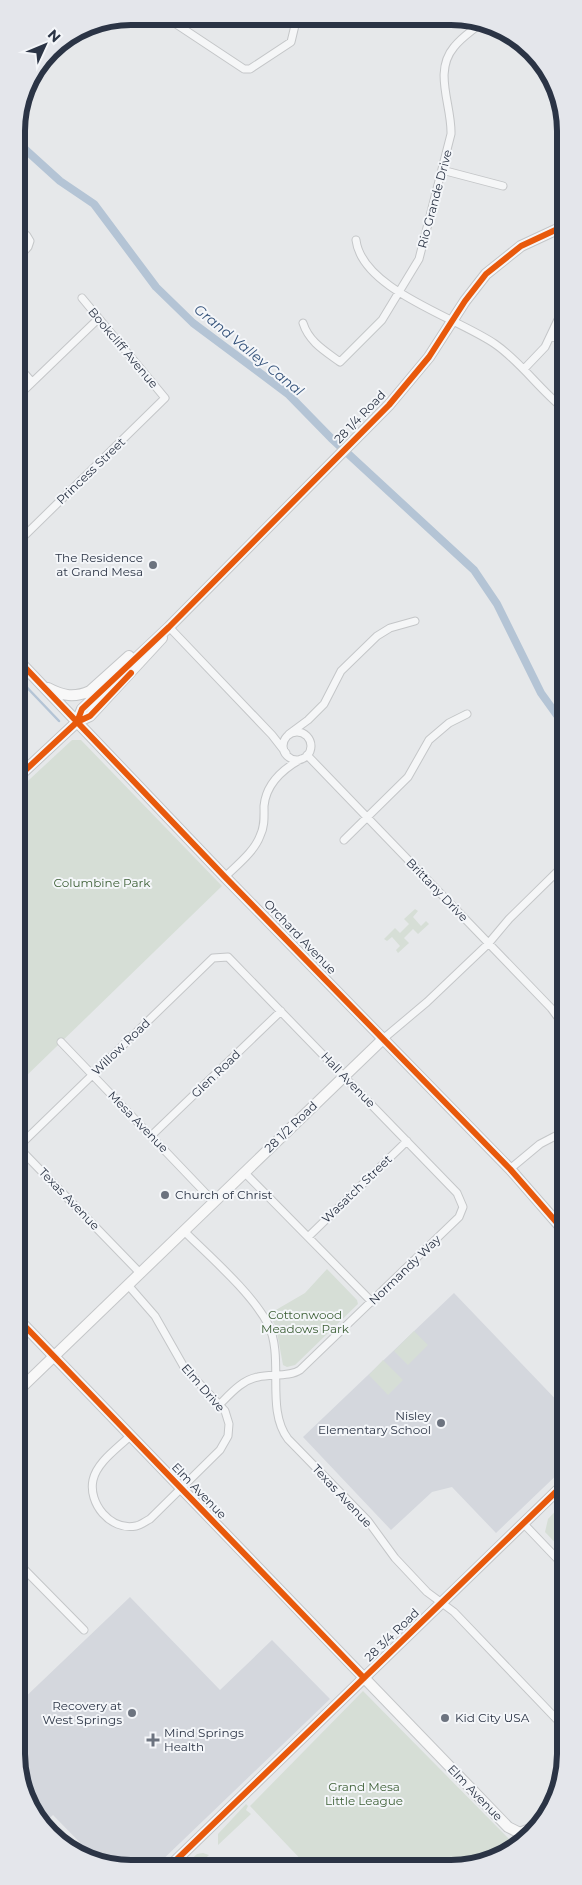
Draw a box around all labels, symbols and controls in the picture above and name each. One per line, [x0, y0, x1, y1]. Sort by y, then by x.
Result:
north arrow [20, 20, 70, 70]
text: N [44, 26, 65, 46]
street label: Rio Grande Drive [414, 148, 455, 250]
water label: Grand Valley Canal [190, 300, 308, 400]
street label: Bookcliff Avenue [85, 304, 162, 391]
street label: 28 1/4 Road [331, 387, 389, 446]
street label: Princess Street [53, 434, 128, 507]
place label: The Residence at Grand Mesa [55, 550, 143, 579]
marker: The Residence at Grand Mesa [147, 559, 159, 571]
street label: Brittany Drive [403, 855, 471, 924]
park label: Columbine Park [53, 875, 151, 890]
street label: Orchard Avenue [261, 896, 340, 977]
street label: Willow Road [88, 1015, 153, 1078]
street label: Glen Road [188, 1047, 243, 1101]
street label: Hall Avenue [318, 1049, 379, 1111]
street label: Mesa Avenue [105, 1088, 172, 1156]
street label: 28 1/2 Road [261, 1098, 320, 1155]
street label: Wasatch Street [319, 1151, 395, 1226]
street label: Texas Avenue [36, 1164, 103, 1233]
place label: Church of Christ [175, 1187, 272, 1202]
marker: Church of Christ [159, 1189, 171, 1201]
street label: Normandy Way [366, 1231, 444, 1308]
park label: Cottonwood Meadows Park [261, 1307, 350, 1336]
street label: Elm Drive [179, 1361, 228, 1415]
place label: Nisley Elementary School [318, 1408, 431, 1437]
marker: Nisley Elementary School [435, 1417, 447, 1429]
street label: Elm Avenue [169, 1459, 230, 1522]
street label: Texas Avenue [309, 1461, 375, 1530]
street label: 28 3/4 Road [361, 1605, 422, 1664]
place label: Recovery at West Springs [43, 1698, 122, 1727]
marker: Recovery at West Springs [126, 1707, 138, 1719]
place label: Kid City USA [455, 1710, 530, 1725]
marker: Kid City USA [439, 1712, 451, 1724]
place label: Mind Springs Health [164, 1725, 244, 1754]
marker: Mind Springs Health [146, 1733, 160, 1747]
street label: Elm Avenue [445, 1761, 506, 1824]
park label: Grand Mesa Little League [325, 1779, 403, 1808]

